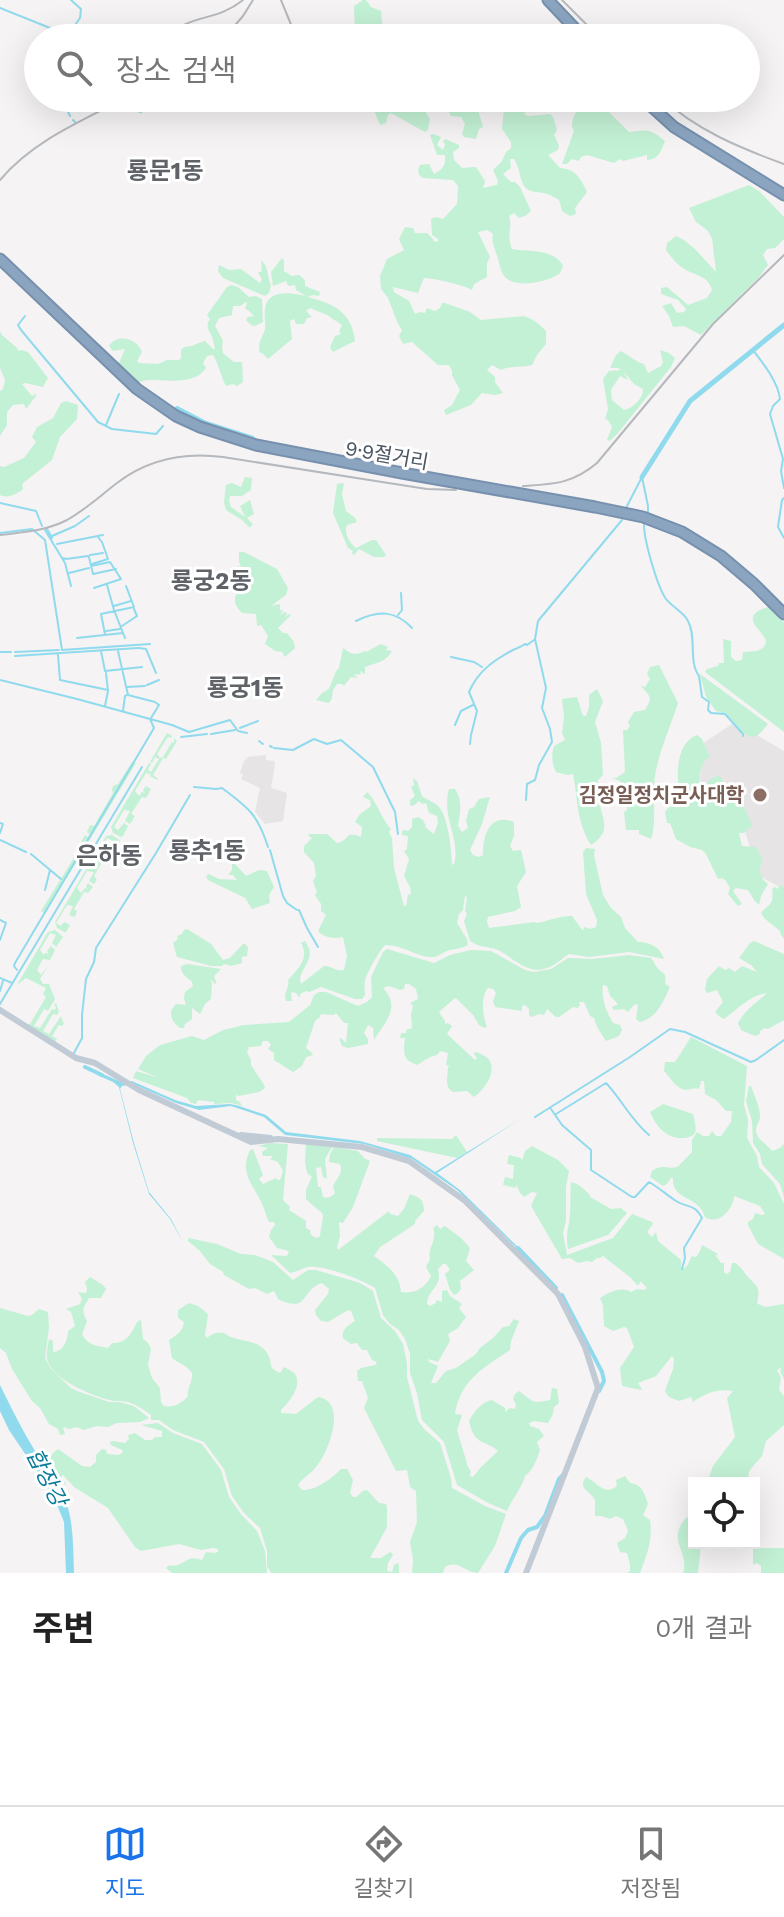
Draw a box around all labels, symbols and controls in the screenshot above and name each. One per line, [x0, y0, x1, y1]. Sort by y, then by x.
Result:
search box [24, 24, 760, 112]
icon: search [52, 46, 96, 90]
text: 장소 검색 [116, 53, 237, 88]
district label: 룡문1동 [127, 157, 203, 185]
street label: 9·9절거리 [343, 436, 431, 474]
district label: 룡궁2동 [171, 567, 251, 595]
district label: 룡궁1동 [207, 674, 283, 702]
place label: 김정일정치군사대학 [578, 783, 745, 807]
marker: 김정일정치군사대학 [751, 786, 769, 804]
district label: 룡추1동 [169, 837, 245, 865]
district label: 은하동 [76, 842, 142, 870]
water label: 합장강 [22, 1444, 73, 1512]
map controls [688, 1477, 760, 1549]
button: locate [688, 1477, 760, 1549]
text: 주변 [32, 1608, 95, 1648]
text: 0개 결과 [655, 1613, 752, 1643]
tab: 지도 [103, 1822, 147, 1902]
tab: 길찾기 [353, 1822, 414, 1902]
tab: 저장됨 [620, 1822, 681, 1902]

